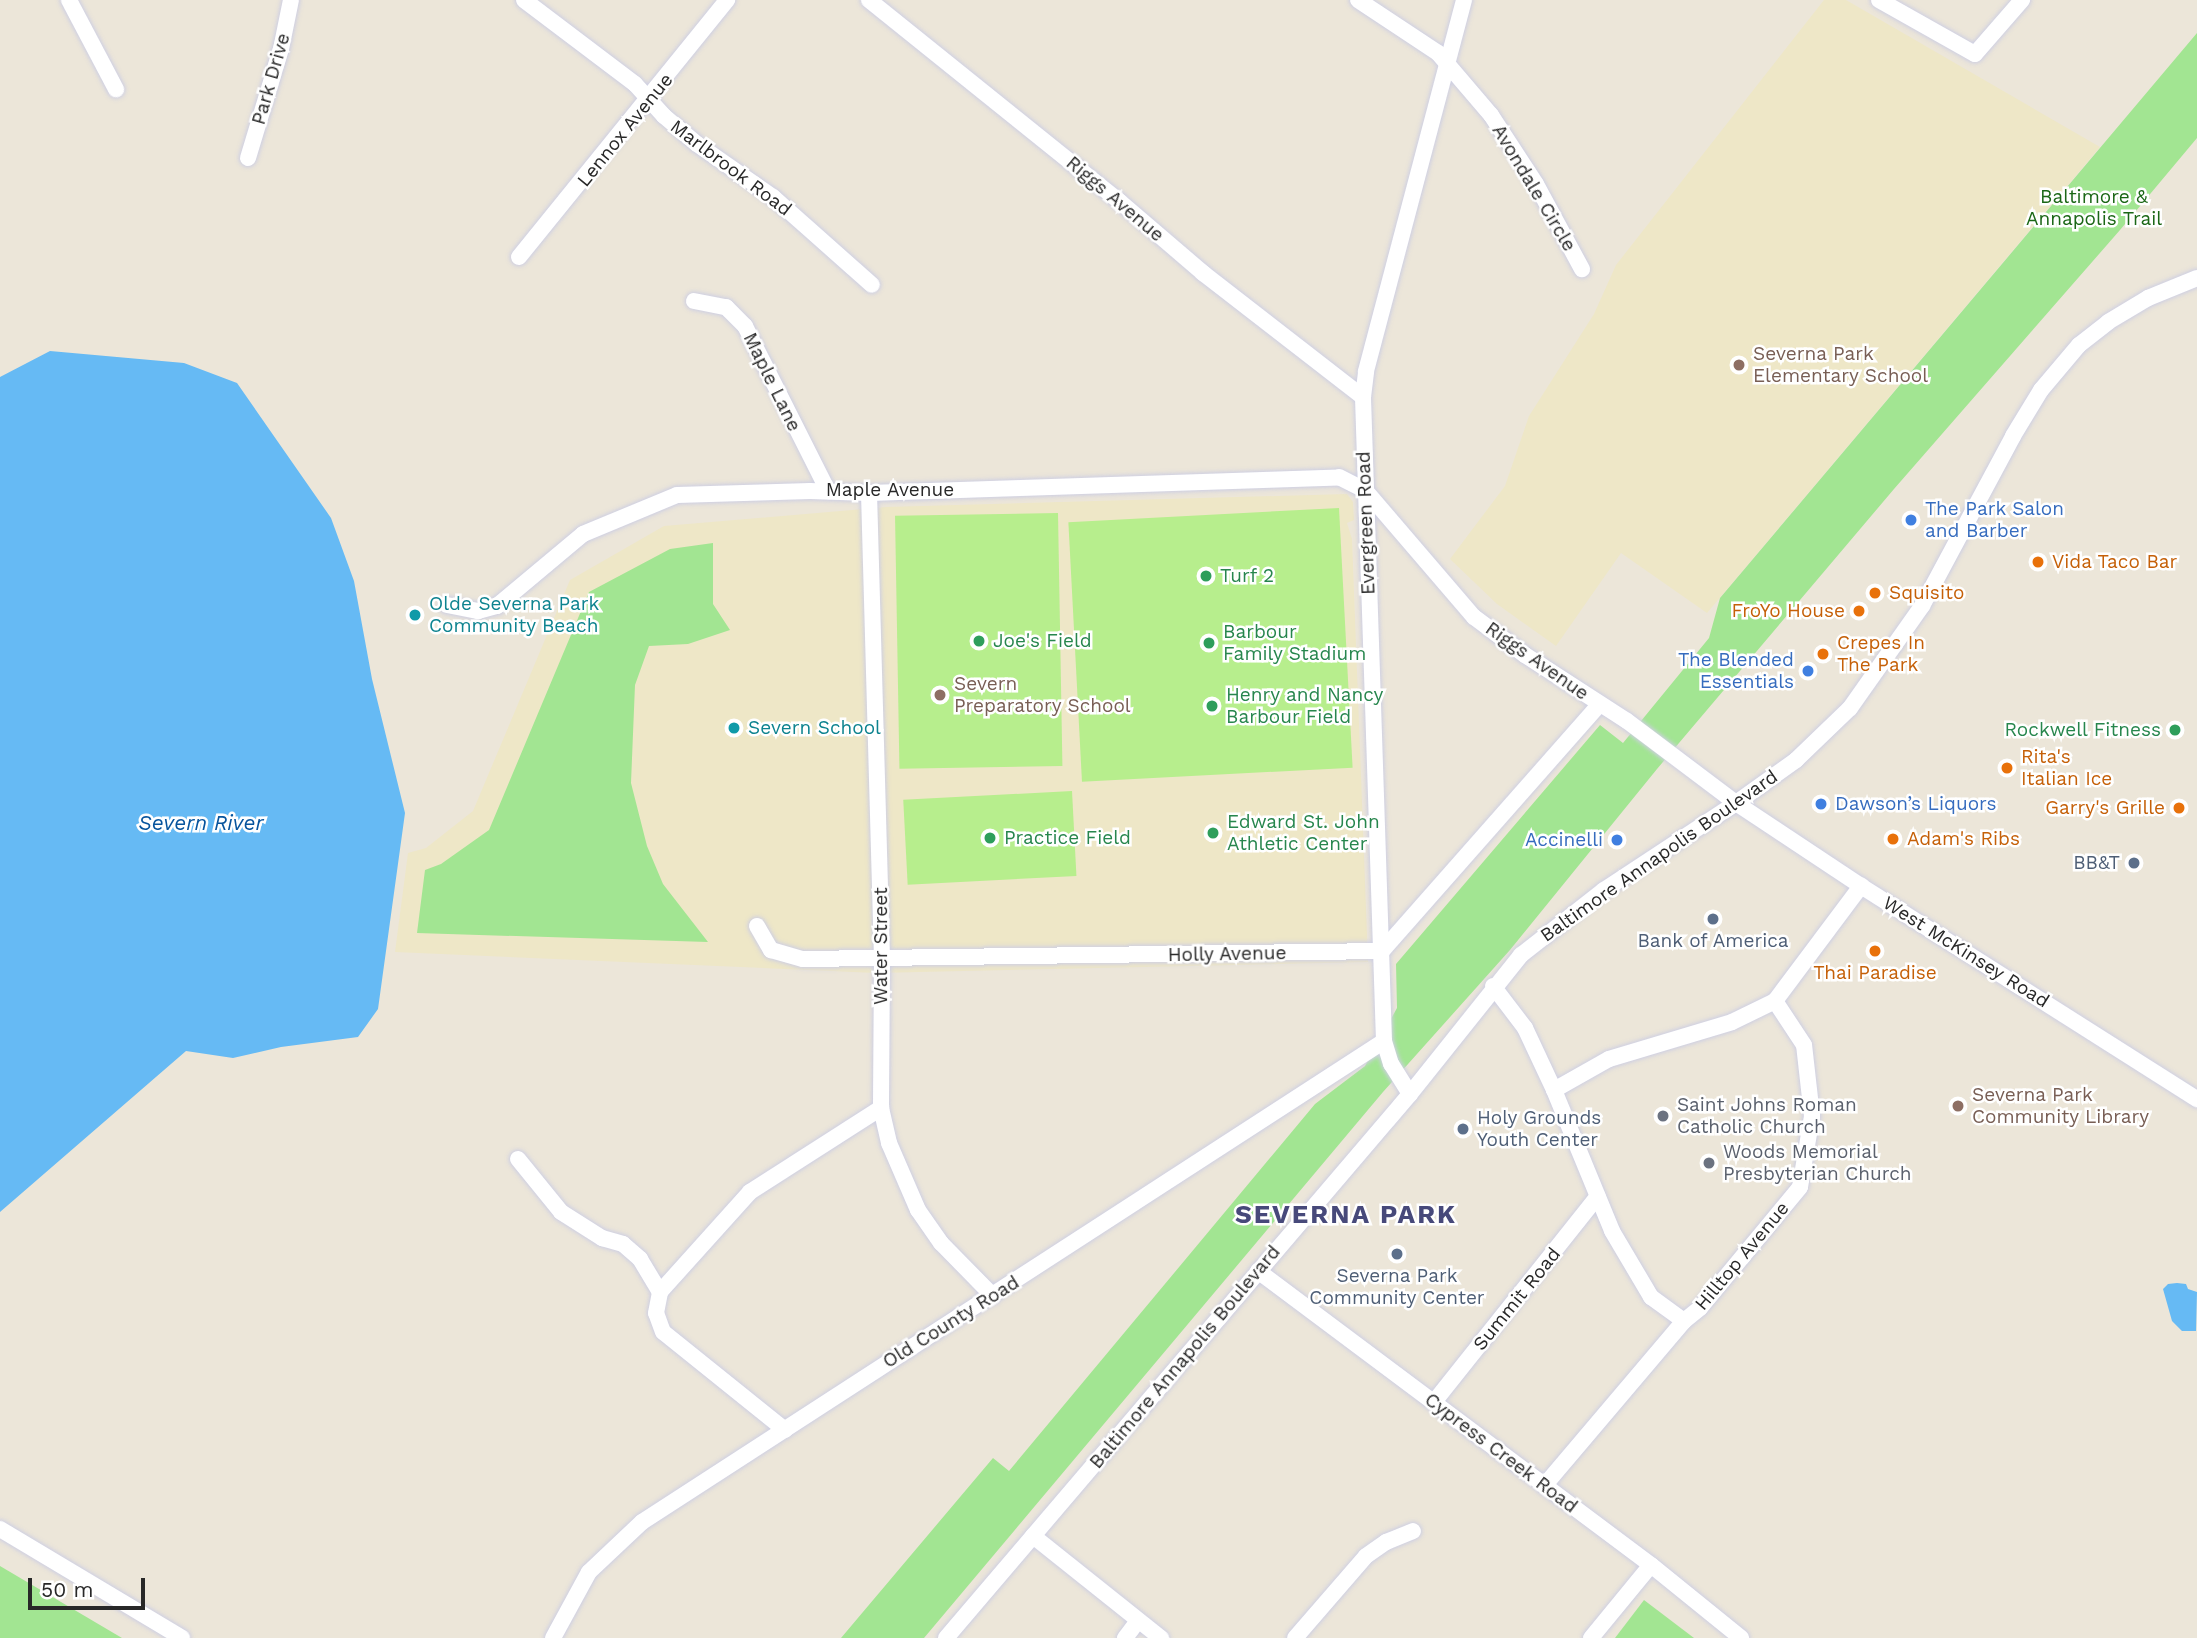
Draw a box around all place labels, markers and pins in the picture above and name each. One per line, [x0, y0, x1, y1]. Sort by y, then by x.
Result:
place label: Severna Park Elementary School [1753, 343, 1929, 387]
marker: Severna Park Elementary School [1731, 357, 1747, 373]
place label: The Park Salon and Barber [1925, 498, 2064, 542]
marker: The Park Salon and Barber [1903, 512, 1919, 528]
place label: Vida Taco Bar [2052, 551, 2178, 573]
marker: Vida Taco Bar [2030, 554, 2046, 570]
place label: Turf 2 [1220, 565, 1275, 587]
marker: Turf 2 [1198, 568, 1214, 584]
place label: Squisito [1889, 582, 1964, 604]
marker: Squisito [1867, 585, 1883, 601]
place label: Olde Severna Park Community Beach [429, 593, 600, 637]
place label: FroYo House [1731, 600, 1845, 622]
marker: FroYo House [1851, 603, 1867, 619]
marker: Olde Severna Park Community Beach [407, 607, 423, 623]
place label: Barbour Family Stadium [1223, 621, 1367, 665]
place label: Joe's Field [993, 630, 1092, 652]
place label: Crepes In The Park [1837, 632, 1925, 676]
marker: Joe's Field [971, 633, 987, 649]
marker: Barbour Family Stadium [1201, 635, 1217, 651]
marker: Crepes In The Park [1815, 646, 1831, 662]
place label: The Blended Essentials [1678, 649, 1794, 693]
marker: The Blended Essentials [1800, 663, 1816, 679]
place label: Severn Preparatory School [954, 673, 1131, 717]
place label: Henry and Nancy Barbour Field [1226, 684, 1384, 728]
marker: Severn Preparatory School [932, 687, 948, 703]
marker: Henry and Nancy Barbour Field [1204, 698, 1220, 714]
place label: Severn School [748, 717, 881, 739]
place label: Rockwell Fitness [2004, 719, 2161, 741]
marker: Severn School [726, 720, 742, 736]
marker: Rockwell Fitness [2167, 722, 2183, 738]
place label: Rita's Italian Ice [2021, 746, 2112, 790]
marker: Rita's Italian Ice [1999, 760, 2015, 776]
place label: Dawson’s Liquors [1835, 793, 1996, 815]
marker: Dawson’s Liquors [1813, 796, 1829, 812]
place label: Garry's Grille [2045, 797, 2165, 819]
marker: Garry's Grille [2171, 800, 2187, 816]
place label: Edward St. John Athletic Center [1227, 811, 1380, 855]
marker: Edward St. John Athletic Center [1205, 825, 1221, 841]
place label: Practice Field [1004, 827, 1131, 849]
place label: Adam's Ribs [1907, 828, 2020, 850]
place label: Accinelli [1525, 829, 1603, 851]
marker: Practice Field [982, 830, 998, 846]
marker: Adam's Ribs [1885, 831, 1901, 847]
marker: Accinelli [1609, 832, 1625, 848]
place label: BB&T [2073, 852, 2120, 874]
marker: BB&T [2126, 855, 2142, 871]
marker: Bank of America [1705, 911, 1721, 927]
place label: Bank of America [1636, 930, 1790, 952]
marker: Thai Paradise [1867, 943, 1883, 959]
place label: Thai Paradise [1813, 962, 1937, 984]
place label: Severna Park Community Library [1972, 1084, 2150, 1128]
place label: Saint Johns Roman Catholic Church [1677, 1094, 1857, 1138]
marker: Severna Park Community Library [1950, 1098, 1966, 1114]
place label: Holy Grounds Youth Center [1477, 1107, 1602, 1151]
marker: Saint Johns Roman Catholic Church [1655, 1108, 1671, 1124]
marker: Holy Grounds Youth Center [1455, 1121, 1471, 1137]
place label: Woods Memorial Presbyterian Church [1723, 1141, 1912, 1185]
marker: Woods Memorial Presbyterian Church [1701, 1155, 1717, 1171]
marker: Severna Park Community Center [1389, 1246, 1405, 1262]
place label: Severna Park Community Center [1309, 1265, 1485, 1309]

